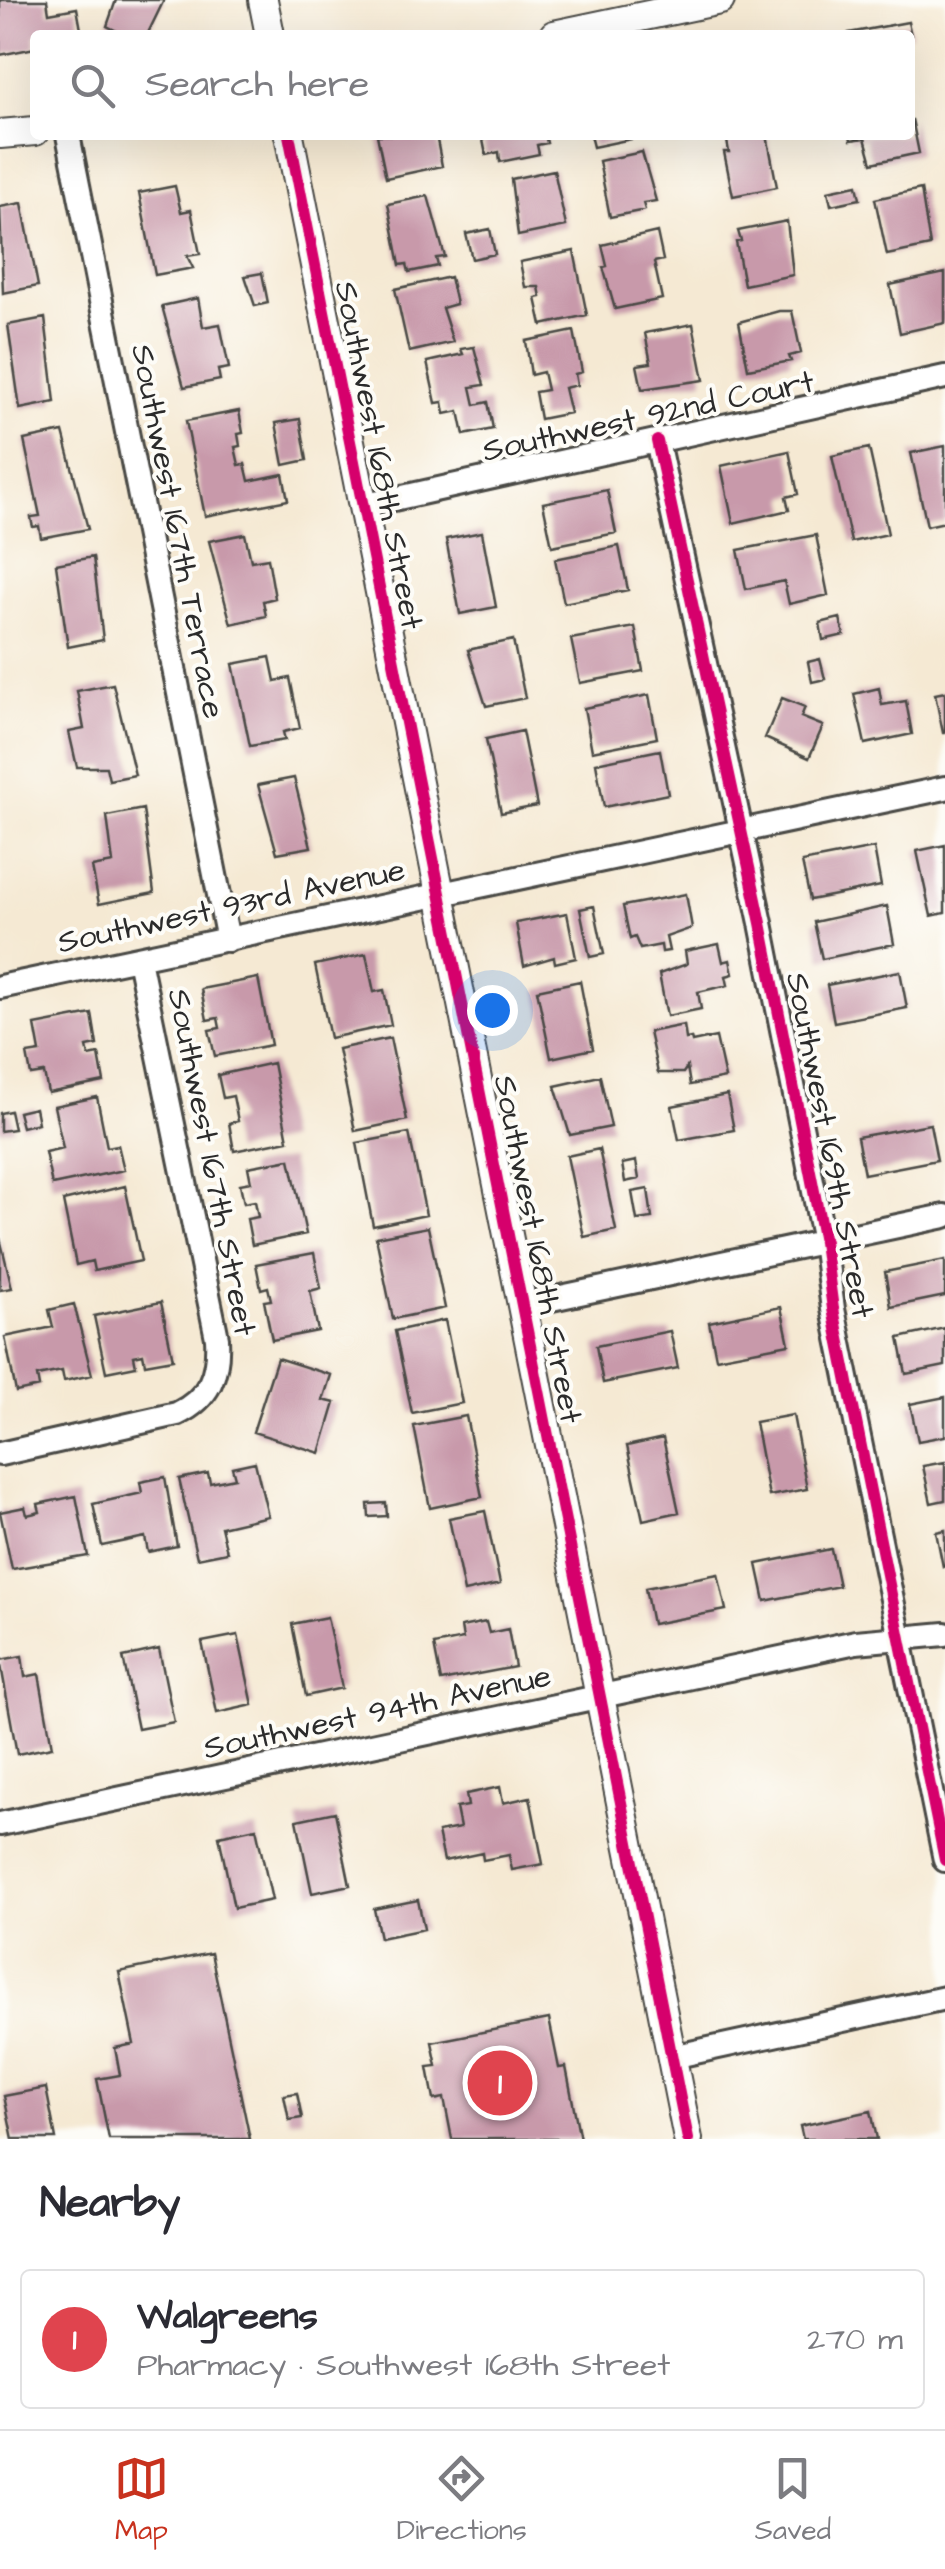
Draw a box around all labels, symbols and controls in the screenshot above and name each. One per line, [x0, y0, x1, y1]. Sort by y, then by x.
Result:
search box [30, 30, 915, 140]
icon: search [65, 58, 120, 113]
text: Search here [145, 59, 369, 111]
street label: Southwest 168th Street [323, 277, 434, 633]
street label: Southwest 167th Terrace [119, 340, 236, 722]
street label: Southwest 92nd Court [478, 359, 818, 474]
street label: Southwest 93rd Avenue [54, 848, 409, 965]
street label: Southwest 169th Street [774, 969, 885, 1322]
street label: Southwest 167th Street [156, 985, 267, 1340]
your location [467, 985, 518, 1036]
street label: Southwest 168th Street [482, 1071, 593, 1427]
street label: Southwest 94th Avenue [199, 1654, 555, 1771]
pin: 1 [468, 2046, 532, 2120]
text: Nearby [40, 2175, 180, 2233]
text: Walgreens [137, 2291, 318, 2343]
text: 1 [72, 2317, 77, 2362]
text: 270 m [807, 2317, 903, 2362]
text: Pharmacy · Southwest 168th Street [137, 2343, 670, 2388]
tab: Map [114, 2451, 169, 2550]
tab: Directions [397, 2451, 527, 2550]
tab: Saved [755, 2451, 831, 2550]

